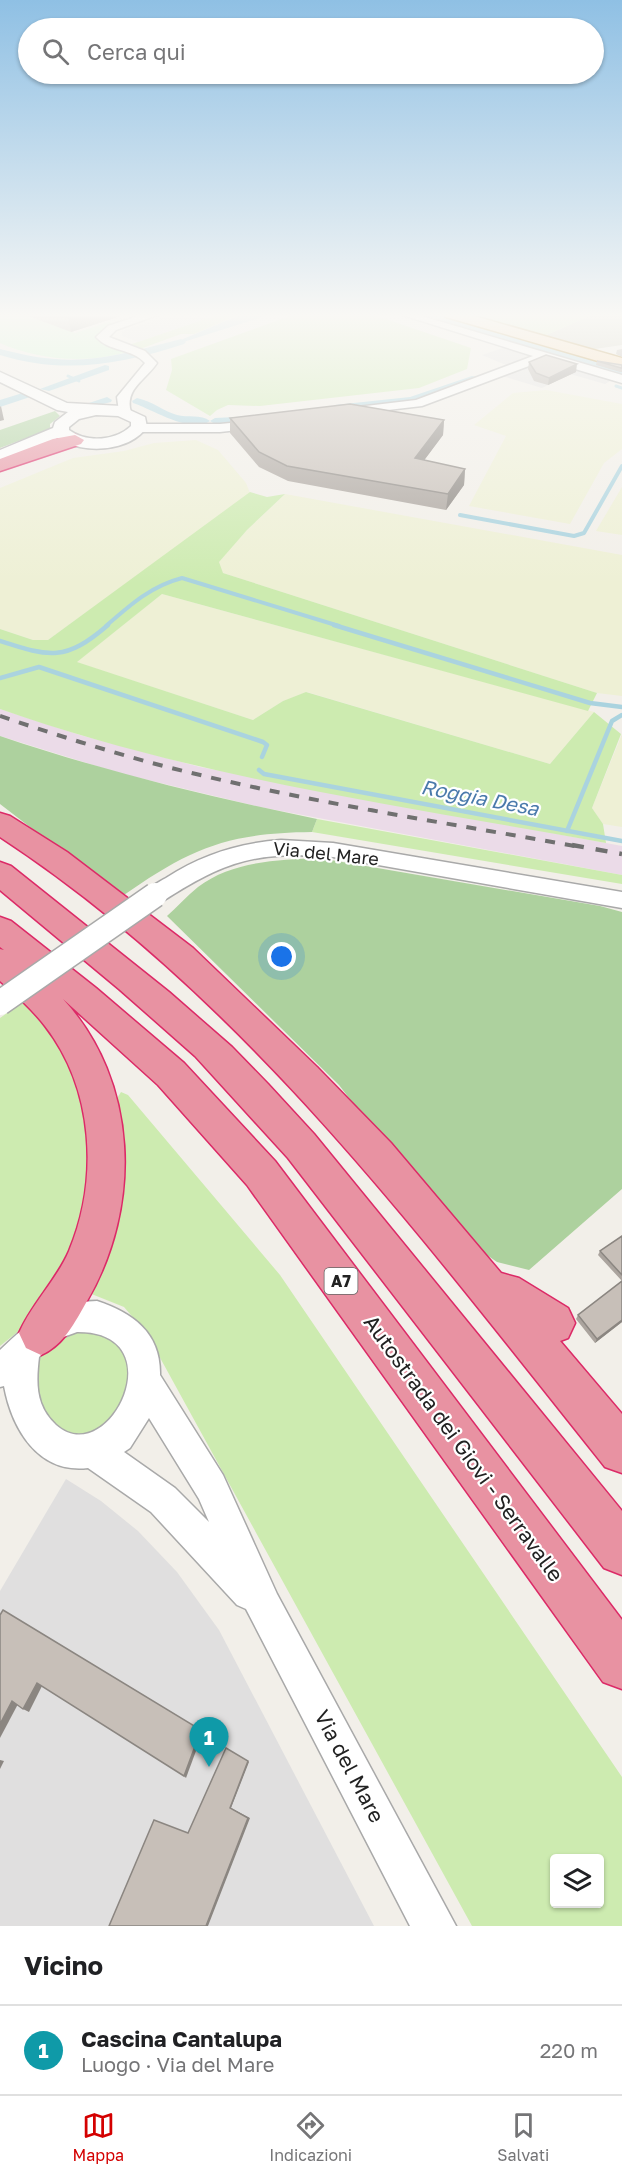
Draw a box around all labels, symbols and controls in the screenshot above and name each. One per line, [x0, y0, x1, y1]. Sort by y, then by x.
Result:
search box [18, 18, 604, 84]
icon: search [39, 35, 72, 68]
text: Cerca qui [87, 38, 186, 65]
water label: Roggia Desa [419, 774, 541, 821]
street label: Via del Mare [272, 837, 380, 869]
your location [267, 942, 296, 971]
road number: A7 [324, 1268, 358, 1294]
street label: Autostrada dei Giovi - Serravalle [359, 1310, 569, 1586]
street label: Via del Mare [309, 1705, 391, 1827]
pin: 1 [190, 1718, 228, 1767]
map controls [550, 1854, 604, 1908]
button: layers [550, 1854, 604, 1908]
text: Vicino [24, 1950, 103, 1981]
text: Cascina Cantalupa [81, 2025, 282, 2052]
text: 1 [38, 2038, 49, 2062]
text: 220 m [540, 2038, 598, 2062]
text: Luogo · Via del Mare [81, 2052, 274, 2076]
tab: Mappa [73, 2109, 124, 2165]
tab: Indicazioni [269, 2109, 352, 2165]
tab: Salvati [497, 2109, 549, 2165]

